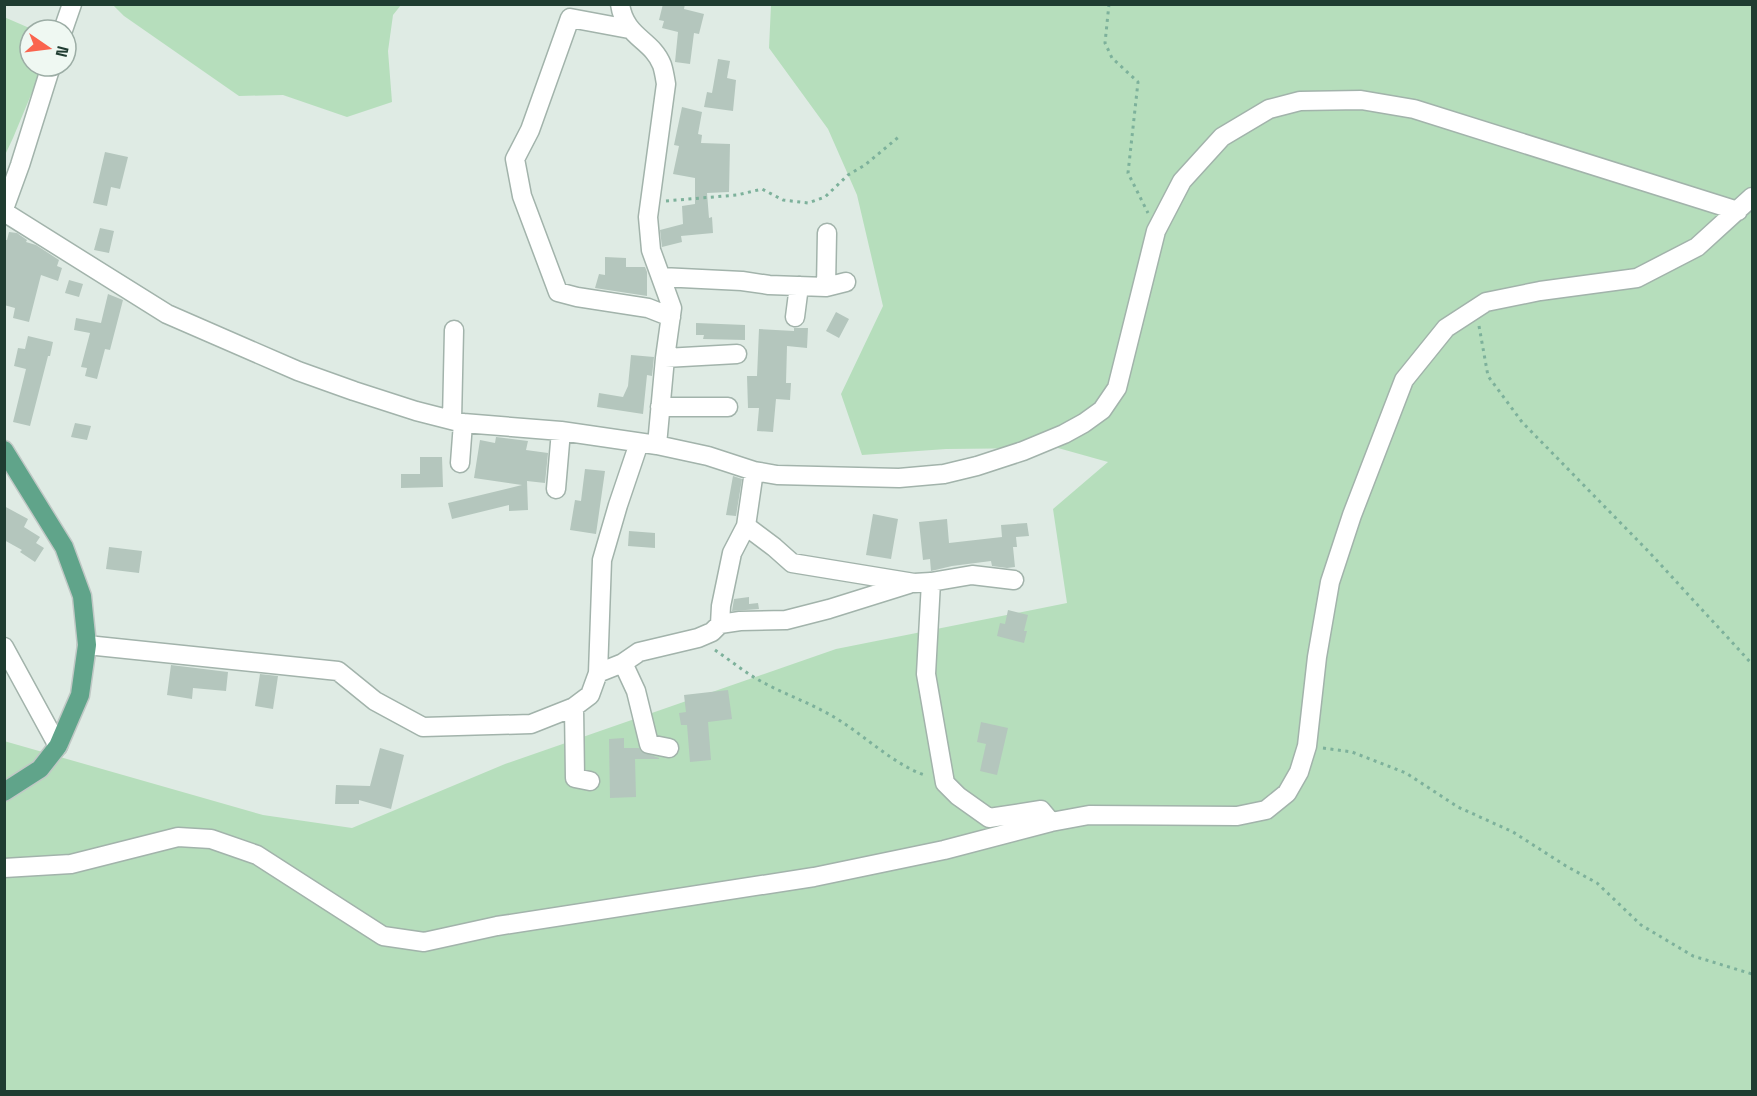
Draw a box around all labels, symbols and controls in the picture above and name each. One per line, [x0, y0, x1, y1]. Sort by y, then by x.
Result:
north arrow [18, 18, 78, 78]
text: N [51, 44, 74, 59]

